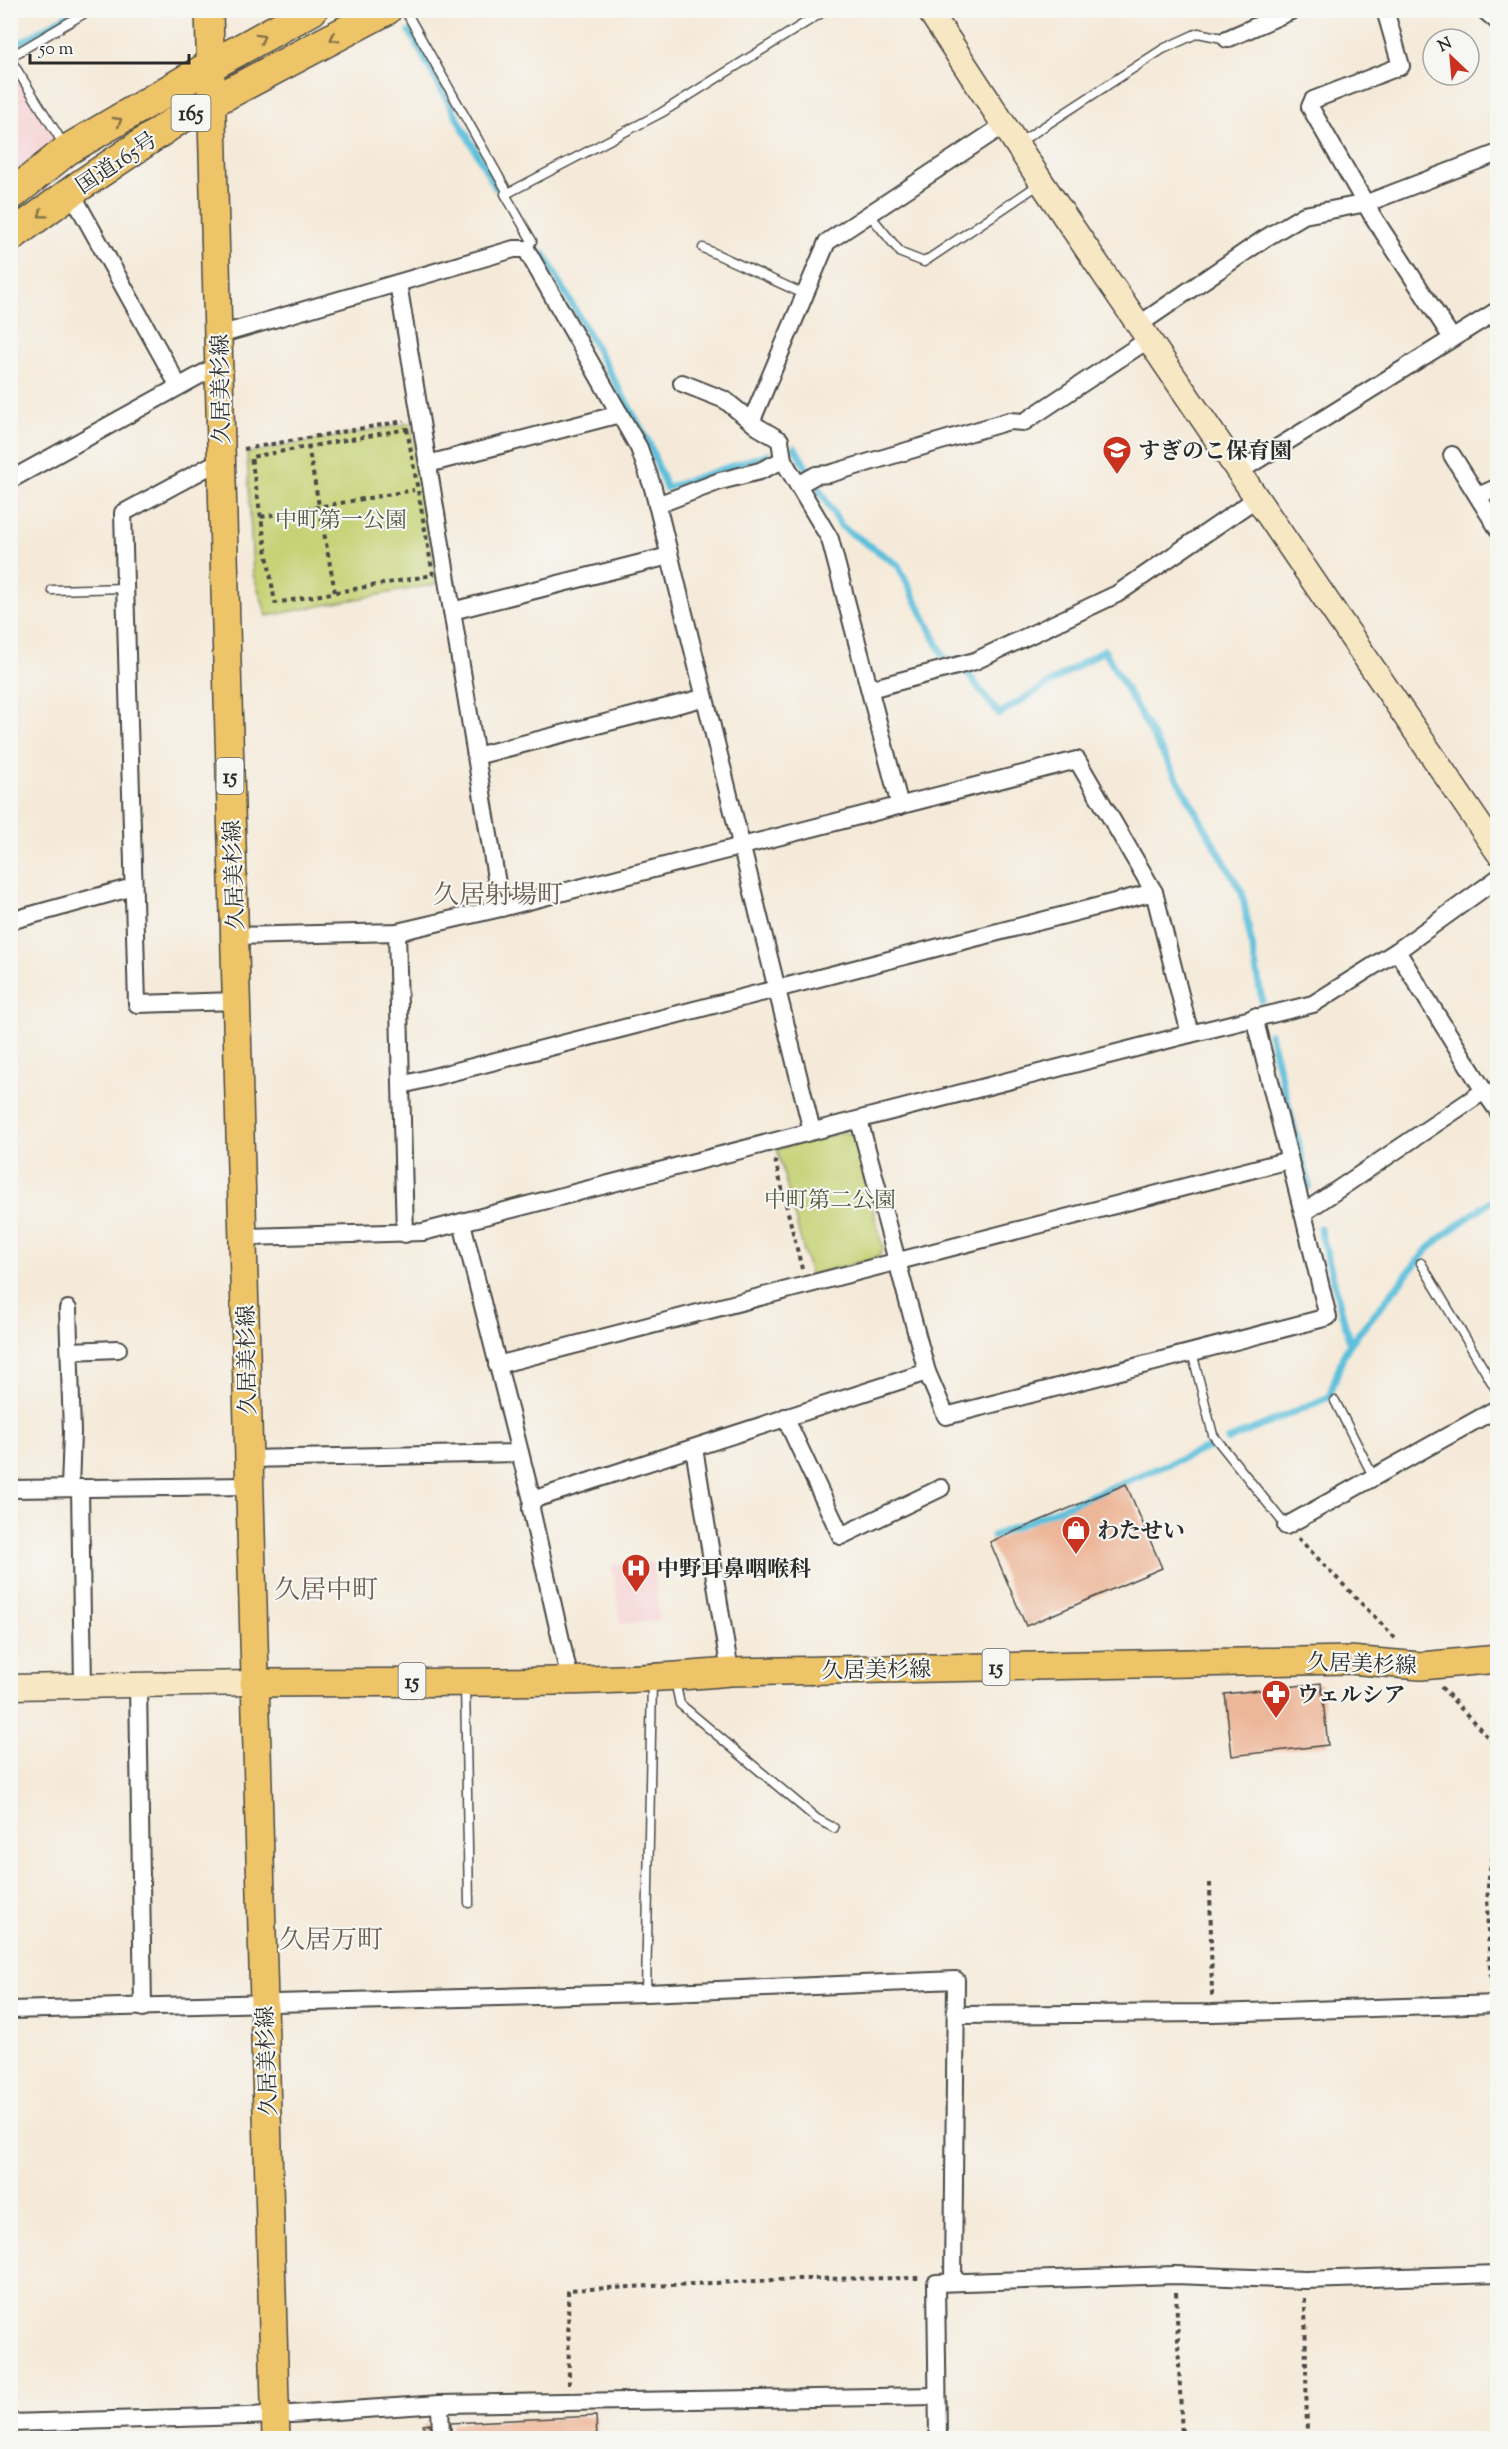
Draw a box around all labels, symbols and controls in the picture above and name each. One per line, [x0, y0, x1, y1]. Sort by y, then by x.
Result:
scale bar [30, 27, 189, 65]
north arrow [1421, 27, 1481, 87]
one-way arrow [330, 31, 340, 42]
text: N [1435, 33, 1457, 59]
one-way arrow [255, 34, 266, 45]
text: 50 m [38, 37, 74, 63]
road number: 165 [172, 95, 210, 131]
one-way arrow [112, 116, 122, 128]
street label: 国道165号 [71, 126, 165, 203]
one-way arrow [37, 207, 48, 218]
street label: 久居美杉線 [206, 334, 240, 444]
school or university icon: すぎのこ保育園 [1101, 434, 1133, 476]
place label: すぎのこ保育園 [1138, 437, 1292, 469]
park label: 中町第一公園 [275, 506, 407, 538]
road number: 15 [216, 758, 244, 794]
street label: 久居美杉線 [218, 819, 254, 930]
district label: 久居射場町 [433, 878, 563, 915]
park label: 中町第二公園 [764, 1186, 896, 1218]
street label: 久居美杉線 [232, 1305, 266, 1415]
shop icon: わたせい [1060, 1514, 1092, 1556]
place label: わたせい [1097, 1517, 1185, 1549]
hospital icon: 中野耳鼻咽喉科 [620, 1552, 652, 1594]
place label: 中野耳鼻咽喉科 [657, 1555, 811, 1587]
district label: 久居中町 [274, 1573, 378, 1610]
street label: 久居美杉線 [1306, 1648, 1417, 1684]
road number: 15 [982, 1649, 1010, 1685]
street label: 久居美杉線 [821, 1655, 931, 1689]
road number: 15 [398, 1663, 426, 1699]
pharmacy icon: ウェルシア [1260, 1678, 1292, 1720]
place label: ウェルシア [1297, 1681, 1406, 1713]
district label: 久居万町 [279, 1923, 383, 1960]
street label: 久居美杉線 [251, 2005, 287, 2116]

